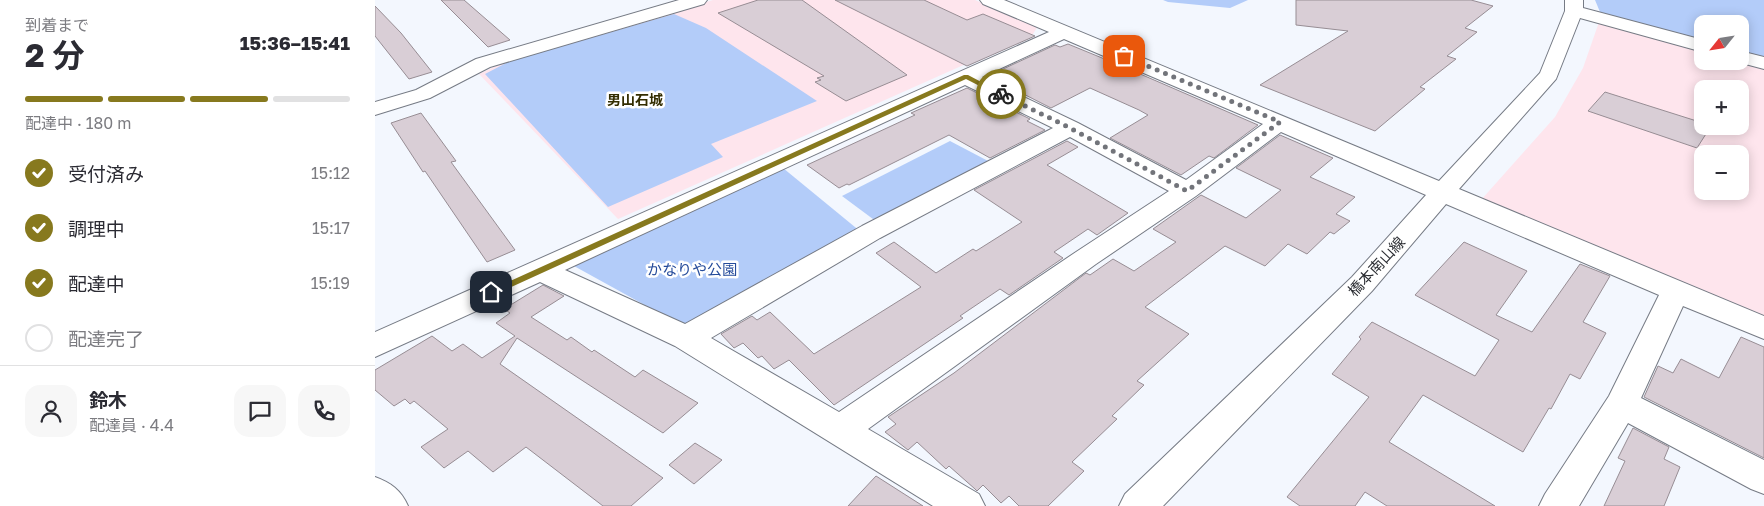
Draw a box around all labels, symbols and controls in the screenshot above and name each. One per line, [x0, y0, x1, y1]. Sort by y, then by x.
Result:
text: 到着まで [25, 15, 89, 35]
north arrow [1694, 15, 1749, 70]
map controls [1694, 15, 1749, 200]
text: 15:36–15:41 [240, 31, 350, 54]
pin [1103, 35, 1145, 77]
text: 2 分 [25, 36, 85, 74]
icon: bag [1110, 42, 1138, 70]
courier [976, 69, 1026, 119]
icon: bike [987, 80, 1015, 108]
button: + [1694, 80, 1749, 135]
district label: 男山石城 [607, 91, 663, 108]
text: 配達中 · 180 m [25, 113, 131, 133]
button: − [1694, 145, 1749, 200]
icon: check [25, 159, 53, 187]
text: 受付済み [68, 162, 144, 185]
text: 15:12 [311, 163, 350, 183]
icon: check [25, 214, 53, 242]
text: 調理中 [68, 217, 125, 240]
text: 15:17 [312, 218, 350, 238]
street label: 橋本南山線 [1344, 232, 1408, 300]
park label: かなりや公園 [647, 260, 737, 278]
icon: check [25, 269, 53, 297]
pin [470, 271, 512, 313]
text: 配達中 [68, 272, 125, 295]
text: 15:19 [311, 273, 350, 293]
icon: home [477, 278, 505, 306]
text: 配達完了 [68, 327, 144, 350]
button: person [25, 385, 77, 437]
button: chat [234, 385, 286, 437]
button: phone [298, 385, 350, 437]
text: 鈴木 [89, 388, 127, 411]
text: 配達員 · 4.4 [89, 415, 174, 435]

